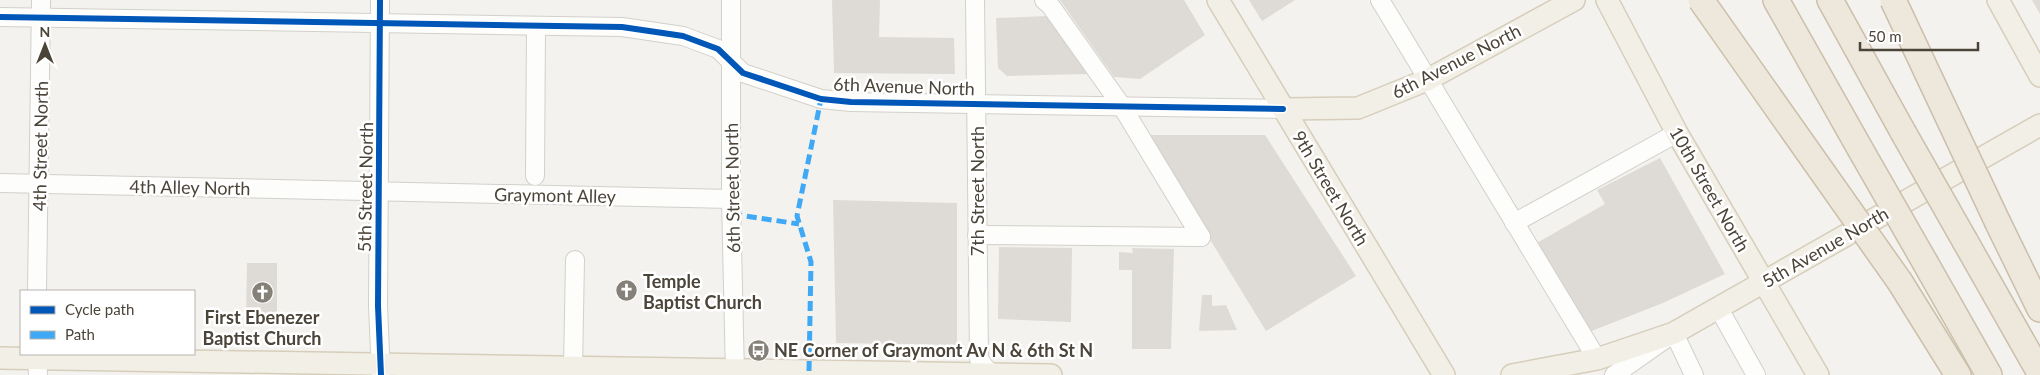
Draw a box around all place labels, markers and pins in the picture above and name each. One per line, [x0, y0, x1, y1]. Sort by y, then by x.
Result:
place label: Temple Baptist Church [643, 270, 762, 313]
church icon: Temple Baptist Church [615, 279, 639, 303]
church icon: First Ebenezer Baptist Church [250, 280, 274, 304]
place label: First Ebenezer Baptist Church [203, 306, 322, 349]
bus stop icon: NE Corner of Graymont Av N & 6th St N [746, 338, 770, 362]
place label: NE Corner of Graymont Av N & 6th St N [774, 339, 1093, 361]

